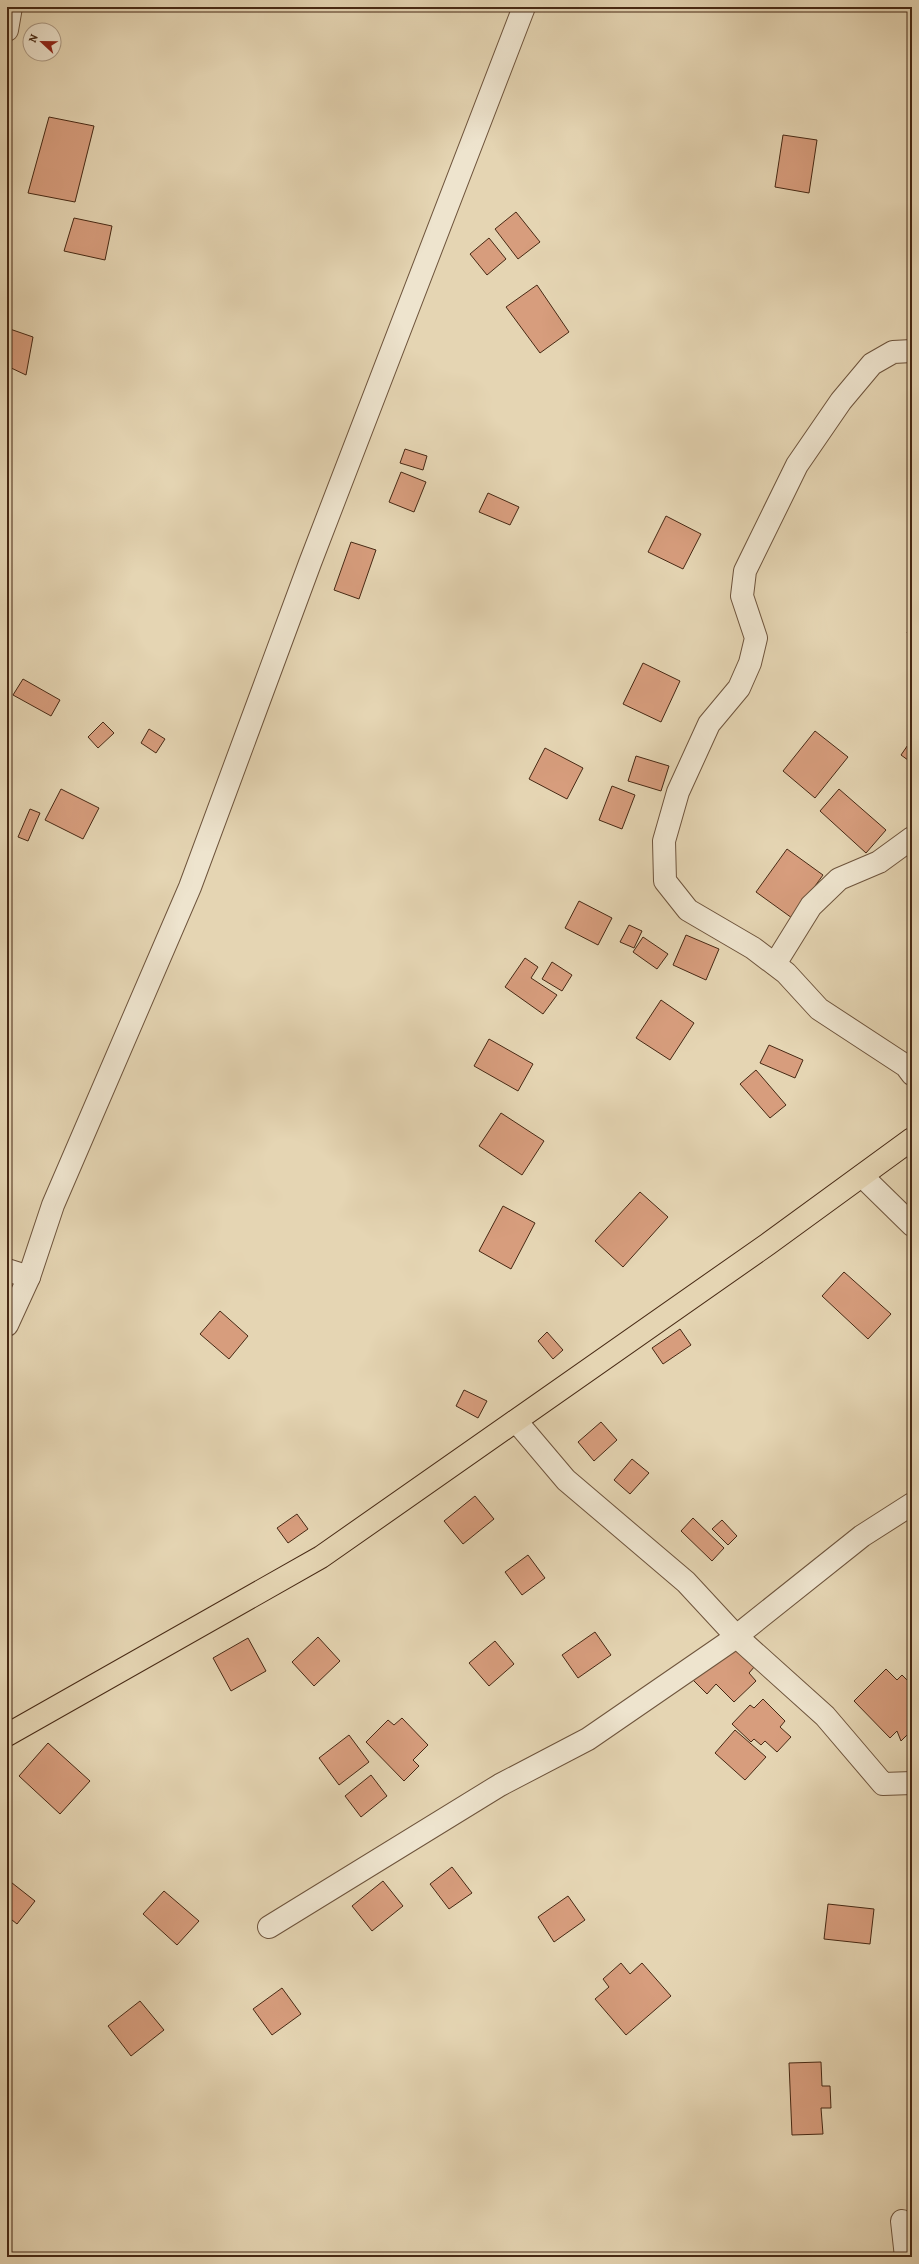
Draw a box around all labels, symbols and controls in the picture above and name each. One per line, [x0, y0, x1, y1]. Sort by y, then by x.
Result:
north arrow [22, 22, 62, 62]
text: N [25, 32, 42, 45]

